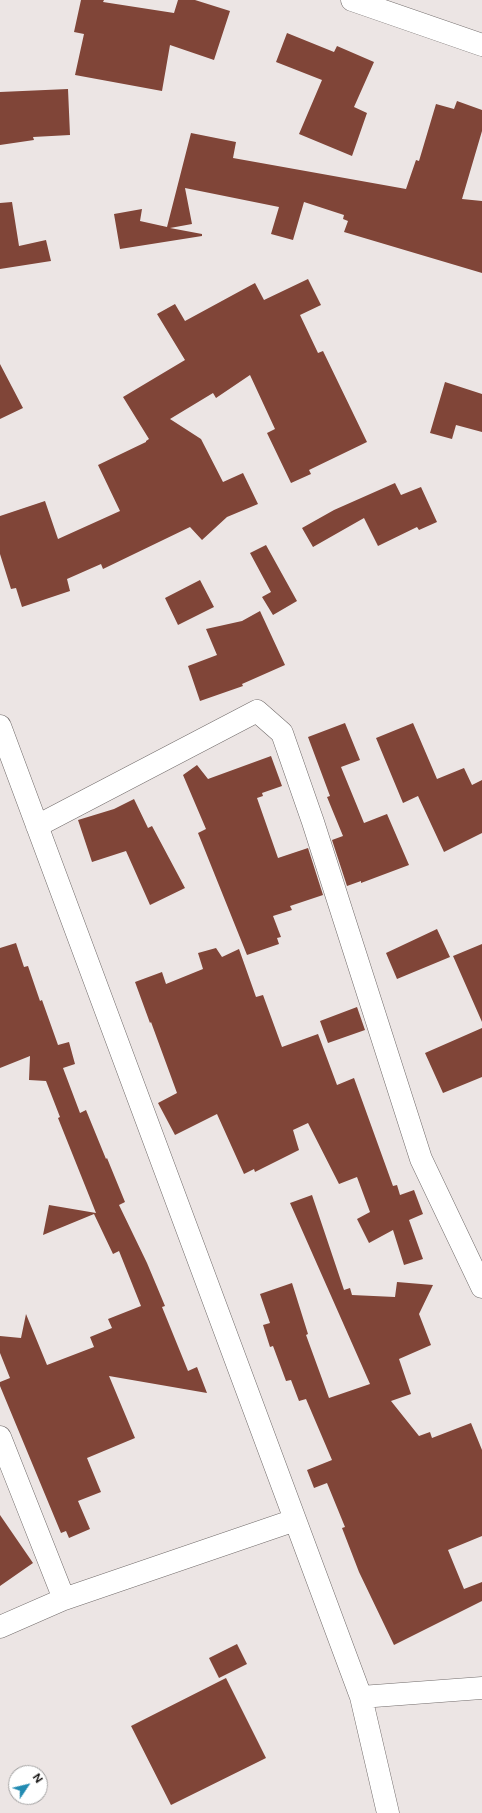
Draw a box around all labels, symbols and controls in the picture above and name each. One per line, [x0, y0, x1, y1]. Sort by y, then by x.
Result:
north arrow [8, 1765, 48, 1805]
text: N [30, 1771, 45, 1786]

